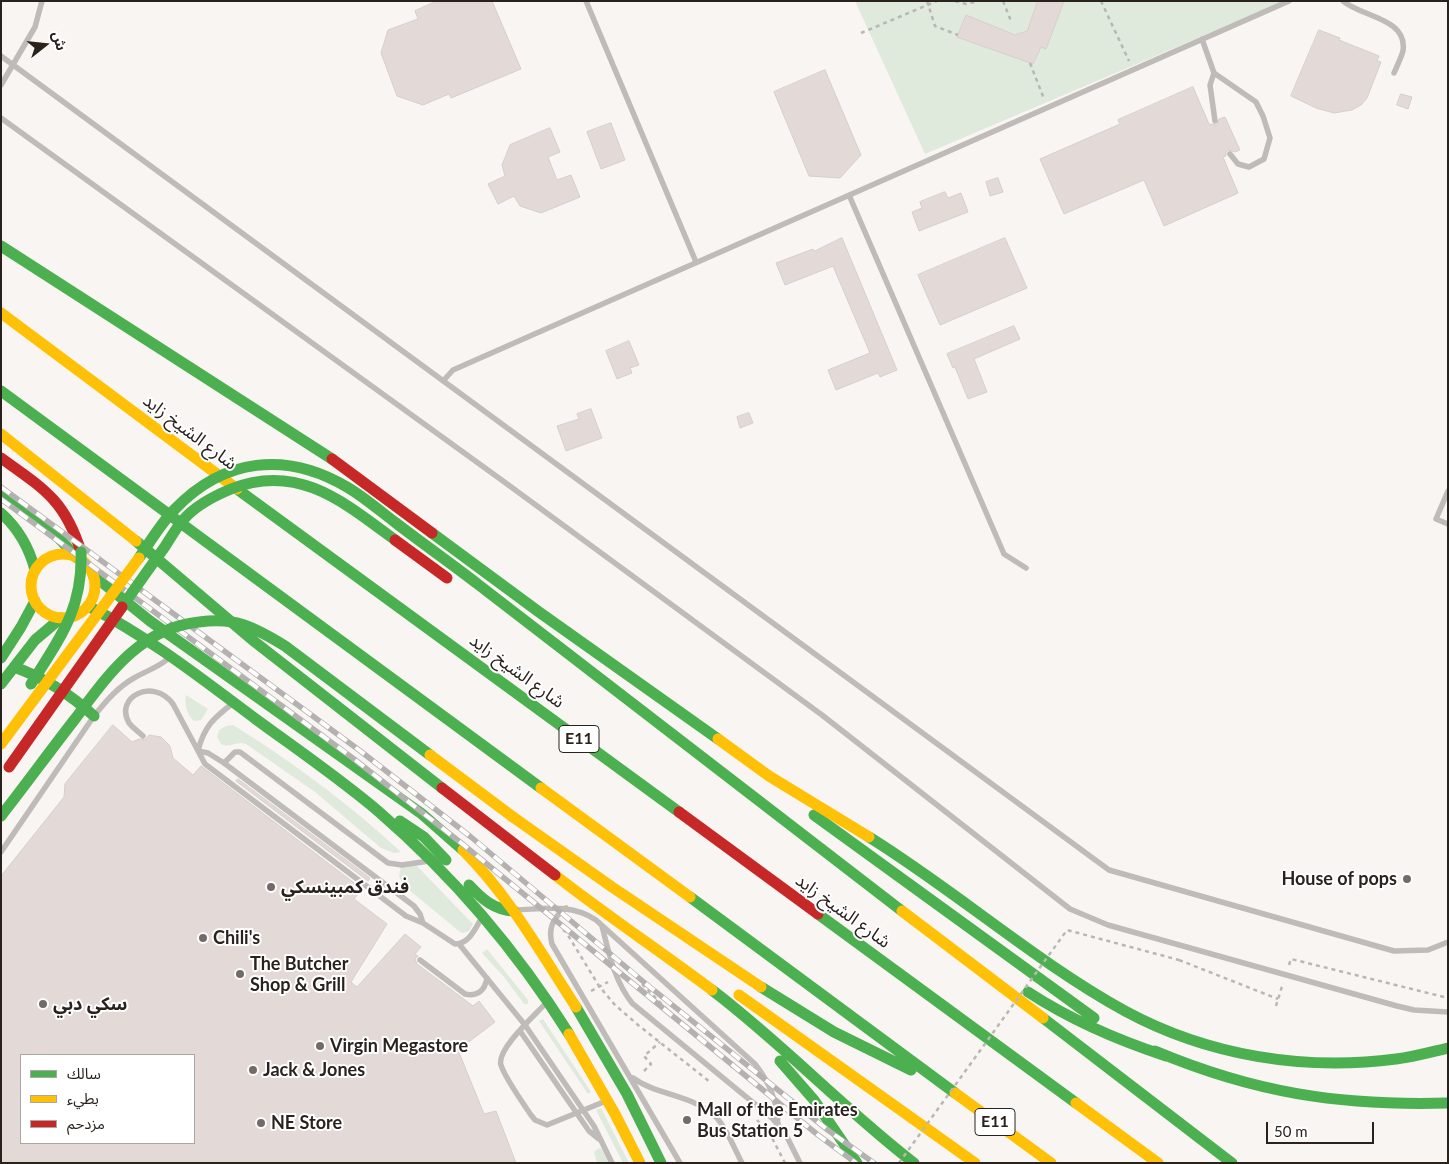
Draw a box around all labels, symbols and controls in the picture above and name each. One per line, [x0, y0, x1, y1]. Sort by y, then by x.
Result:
north arrow [20, 20, 70, 70]
text: ش [49, 29, 71, 52]
street label: شارع الشيخ زايد [139, 390, 241, 474]
street label: شارع الشيخ زايد [465, 629, 569, 713]
road number: E11 [559, 726, 599, 752]
place label: House of pops [1281, 868, 1397, 890]
street label: شارع الشيخ زايد [791, 869, 895, 953]
marker: House of pops [1401, 873, 1413, 885]
place label: فندق كمبينسكي [281, 876, 409, 898]
marker: فندق كمبينسكي [265, 881, 277, 893]
place label: Chili's [213, 927, 260, 949]
marker: Chili's [197, 932, 209, 944]
place label: The Butcher Shop & Grill [250, 953, 348, 996]
marker: The Butcher Shop & Grill [234, 968, 246, 980]
place label: سكي دبي [53, 993, 127, 1015]
marker: سكي دبي [37, 998, 49, 1010]
place label: Virgin Megastore [330, 1035, 468, 1057]
marker: Virgin Megastore [314, 1040, 326, 1052]
legend [20, 1054, 195, 1144]
place label: Jack & Jones [263, 1059, 365, 1081]
text: سالك [67, 1064, 101, 1082]
marker: Jack & Jones [247, 1064, 259, 1076]
text: بطيء [67, 1089, 99, 1107]
place label: Mall of the Emirates Bus Station 5 [697, 1099, 858, 1142]
road number: E11 [975, 1108, 1015, 1136]
place label: NE Store [271, 1112, 342, 1134]
scale bar [1269, 1112, 1376, 1144]
text: مزدحم [67, 1114, 105, 1132]
marker: Mall of the Emirates Bus Station 5 [681, 1114, 693, 1126]
marker: NE Store [255, 1117, 267, 1129]
text: 50 m [1274, 1122, 1308, 1140]

